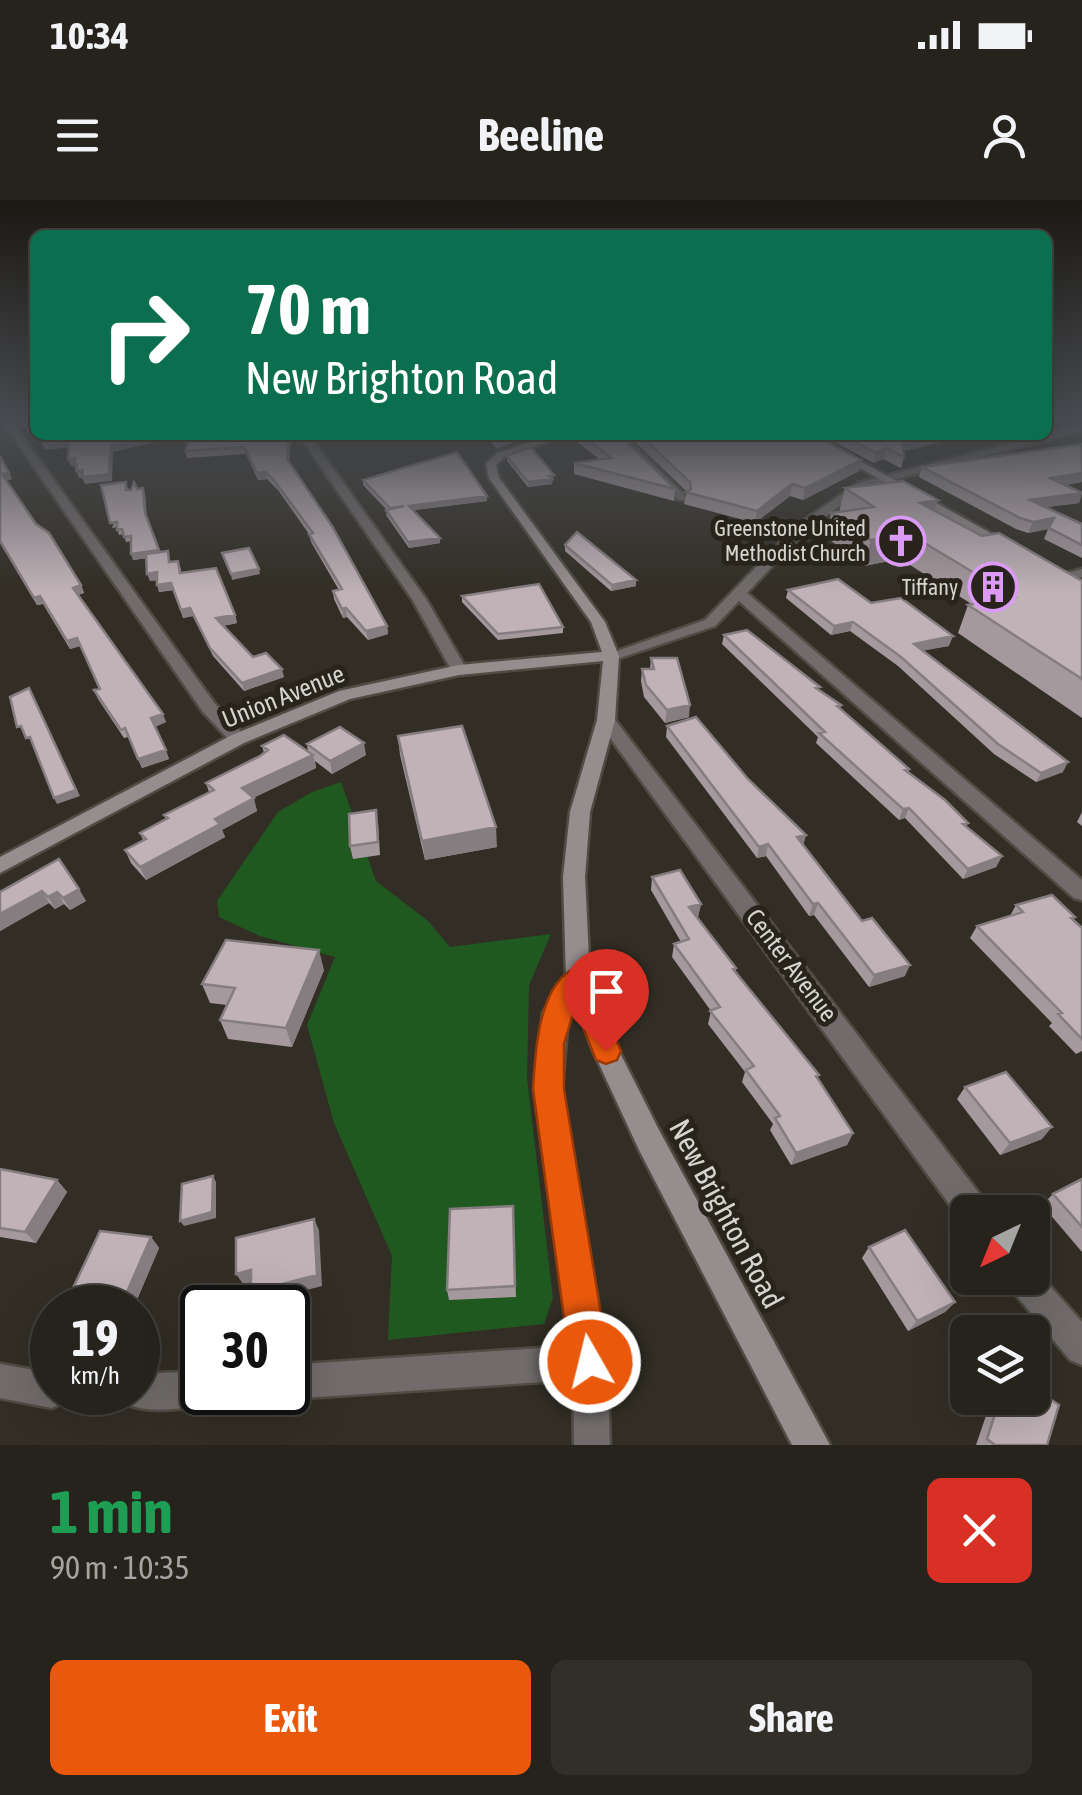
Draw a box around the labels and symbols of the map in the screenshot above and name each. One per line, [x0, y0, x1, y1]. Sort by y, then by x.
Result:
place label: Greenstone United Methodist Church [714, 515, 866, 566]
church icon: Greenstone United Methodist Church [875, 515, 927, 567]
building icon: Tiffany [967, 561, 1019, 613]
place label: Tiffany [902, 574, 958, 600]
street label: Union Avenue [218, 659, 348, 733]
street label: Center Avenue [741, 903, 843, 1027]
pin [564, 949, 649, 1052]
street label: New Brighton Road [663, 1113, 791, 1314]
north arrow [950, 1195, 1050, 1295]
speed limit sign: 30 [180, 1285, 310, 1415]
position arrow [538, 1310, 642, 1414]

